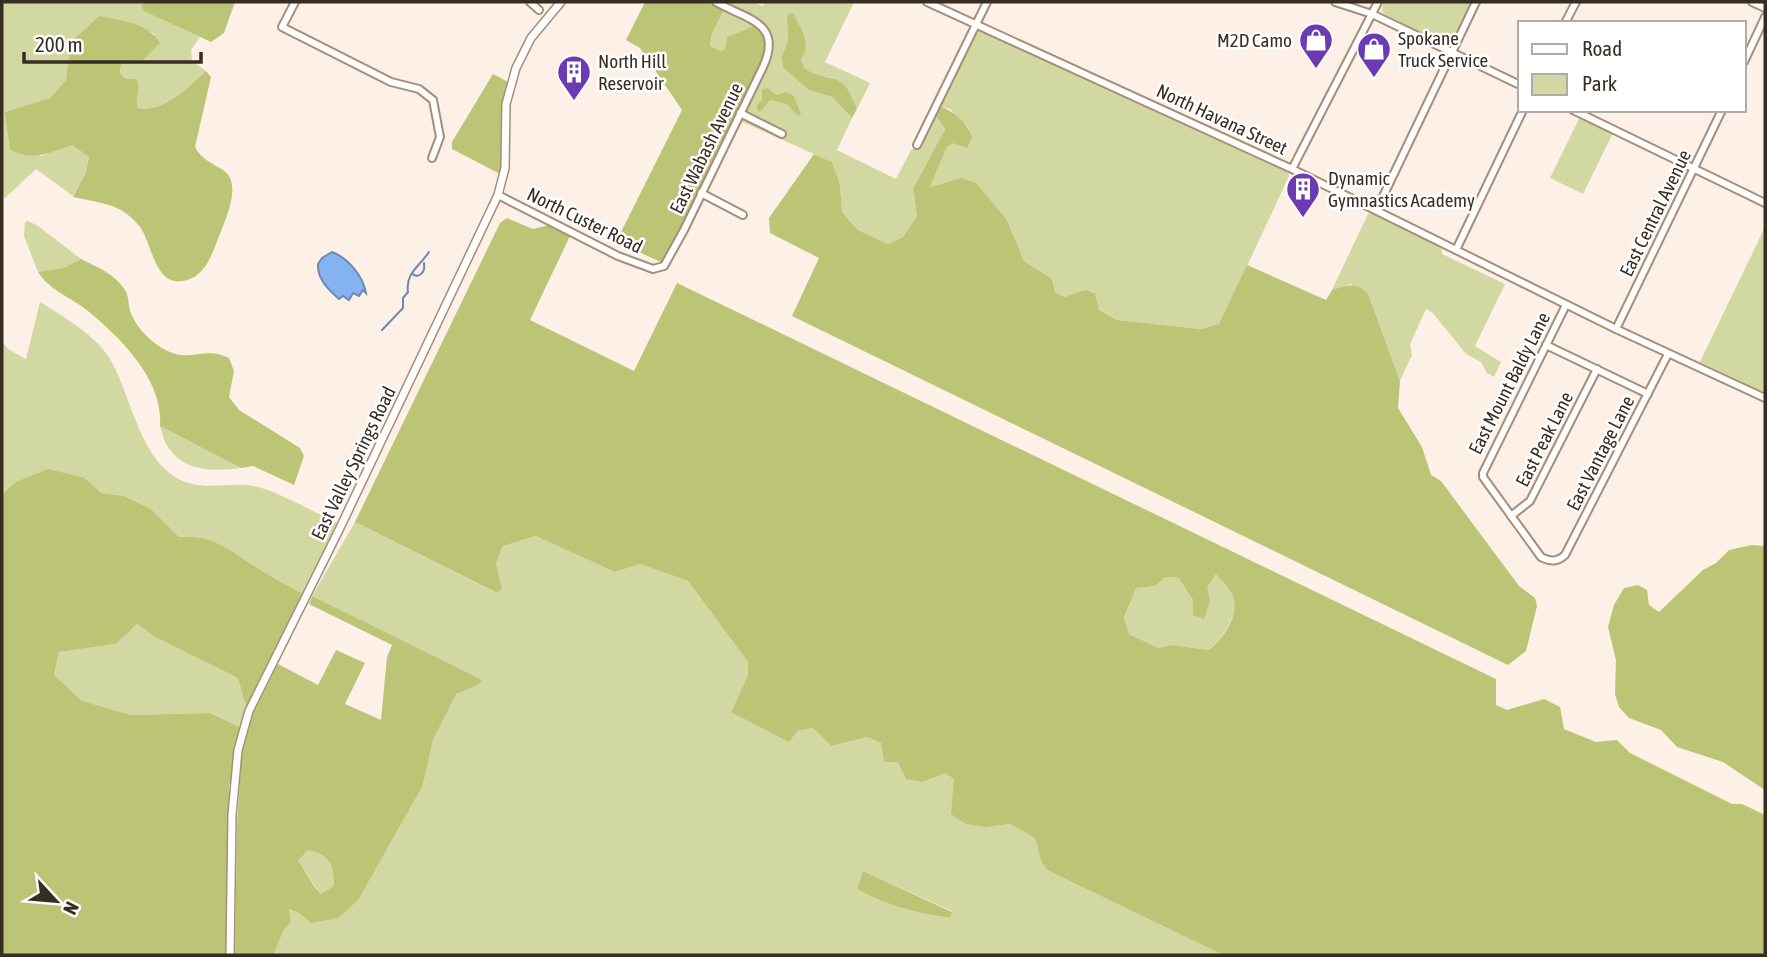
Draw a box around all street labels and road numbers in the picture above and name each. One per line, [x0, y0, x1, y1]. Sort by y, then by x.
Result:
street label: East Wabash Avenue [665, 79, 747, 217]
street label: North Havana Street [1153, 79, 1291, 159]
street label: East Central Avenue [1615, 146, 1695, 280]
street label: North Custer Road [524, 183, 646, 257]
street label: East Mount Baldy Lane [1464, 309, 1554, 457]
street label: East Valley Springs Road [306, 383, 400, 543]
street label: East Peak Lane [1511, 388, 1577, 490]
street label: East Vantage Lane [1562, 392, 1638, 514]

